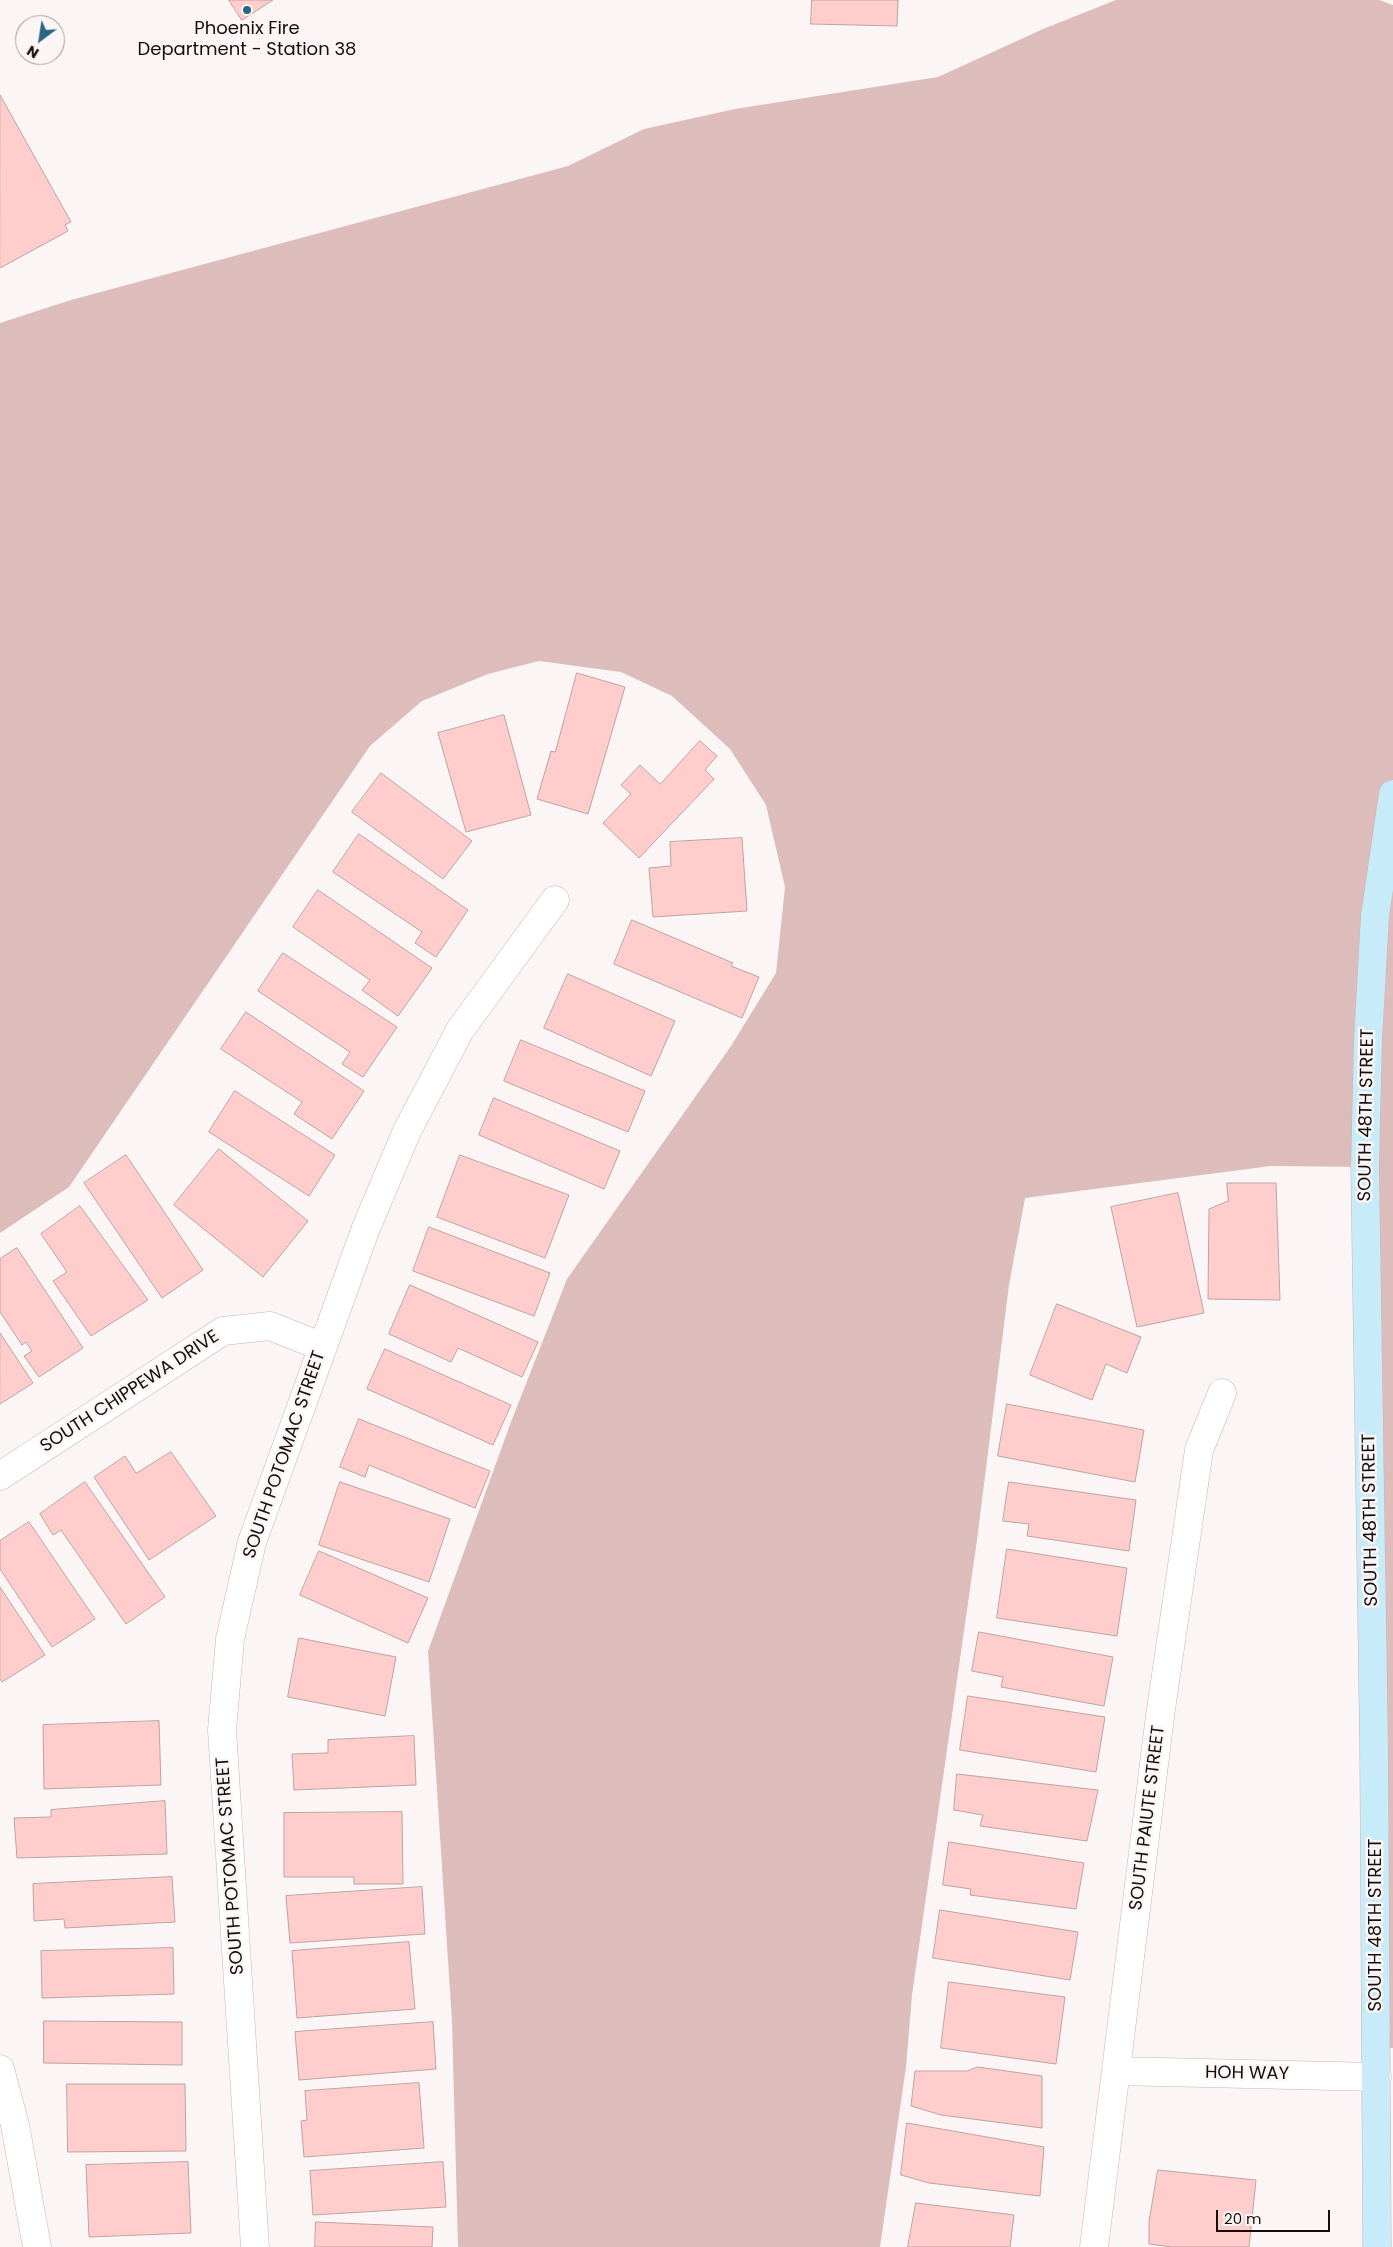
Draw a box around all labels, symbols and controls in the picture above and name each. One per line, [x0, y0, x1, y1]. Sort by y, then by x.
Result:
marker: Phoenix Fire Department - Station 38 [241, 4, 253, 16]
north arrow [15, 15, 65, 65]
place label: Phoenix Fire Department - Station 38 [138, 18, 356, 60]
text: N [23, 41, 42, 63]
street label: SOUTH 48TH STREET [1355, 1028, 1379, 1202]
street label: SOUTH CHIPPEWA DRIVE [37, 1326, 223, 1458]
street label: SOUTH POTOMAC STREET [239, 1348, 331, 1562]
street label: SOUTH 48TH STREET [1359, 1433, 1383, 1607]
street label: SOUTH PAIUTE STREET [1126, 1724, 1170, 1912]
street label: SOUTH POTOMAC STREET [213, 1756, 249, 1976]
street label: SOUTH 48TH STREET [1365, 1839, 1387, 2011]
street label: HOH WAY [1205, 2062, 1289, 2086]
scale bar [1218, 2200, 1332, 2232]
text: 20 m [1224, 2208, 1262, 2229]

